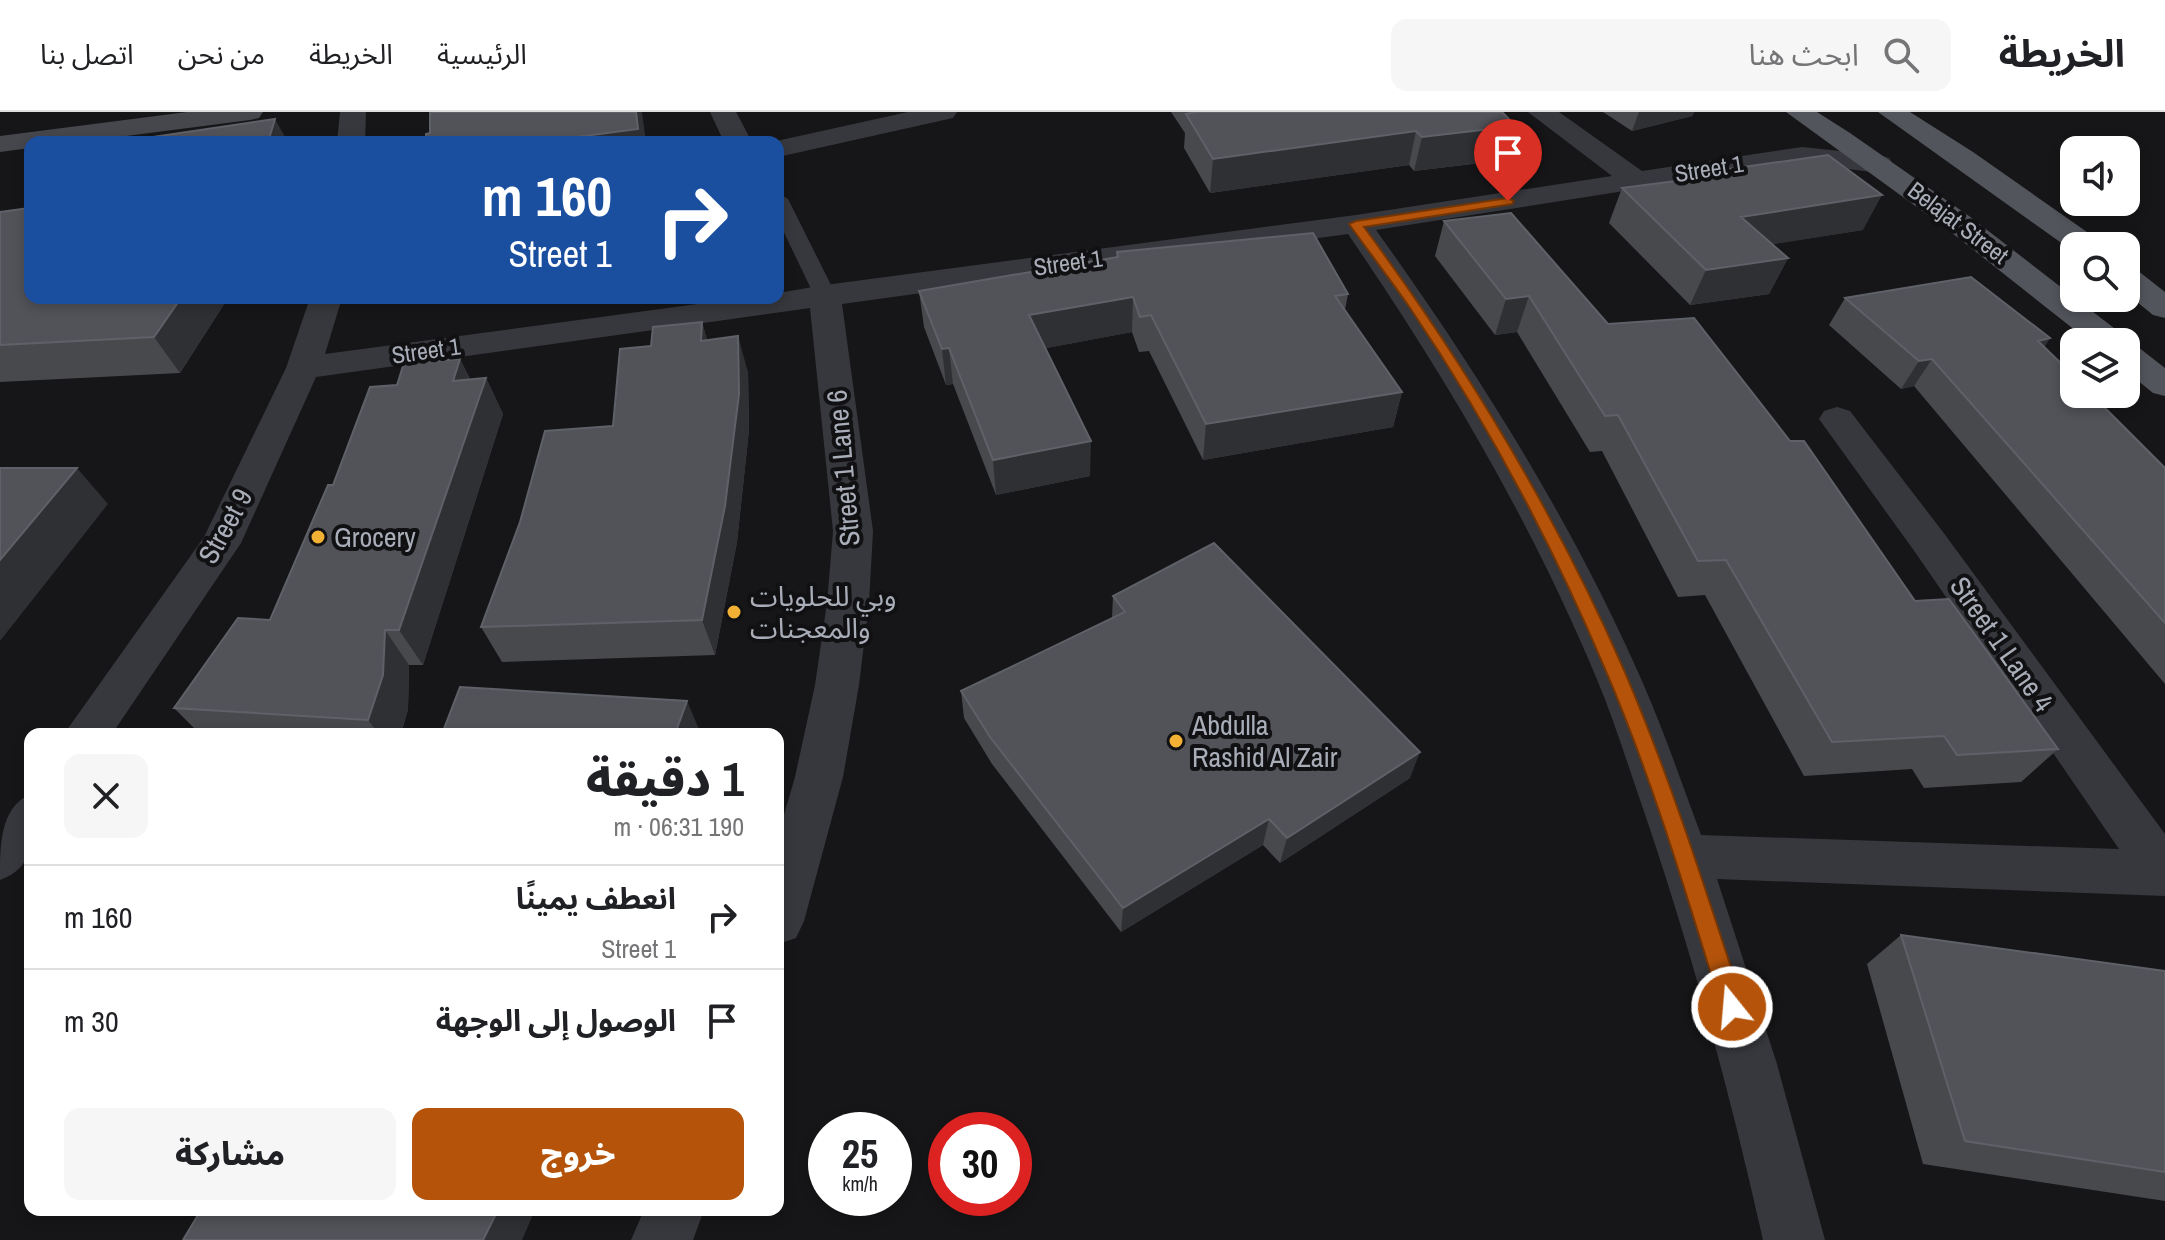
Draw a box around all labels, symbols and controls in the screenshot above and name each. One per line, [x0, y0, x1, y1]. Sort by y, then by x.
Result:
search box [1391, 19, 1951, 91]
text: الخريطة [1999, 28, 2125, 79]
icon: search [1879, 33, 1923, 77]
text: ابحث هنا [1749, 34, 1859, 74]
text: اتصل بنا [40, 35, 134, 73]
text: من نحن [178, 35, 265, 73]
text: الخريطة [309, 35, 393, 73]
text: الرئيسية [437, 35, 527, 73]
pin [1474, 119, 1542, 201]
icon: arrive [1486, 131, 1530, 175]
map controls [2060, 136, 2140, 408]
button: sound [2060, 136, 2140, 216]
street label: Street 1 [1672, 147, 1745, 189]
text: 160 m [482, 158, 612, 233]
icon: right [640, 168, 744, 272]
street label: Belajat Street [1902, 174, 2016, 271]
text: Street 1 [509, 230, 612, 278]
button: search [2060, 232, 2140, 312]
street label: Street 1 [1032, 241, 1104, 283]
button: layers [2060, 328, 2140, 408]
street label: Street 1 [390, 329, 462, 371]
street label: Street 1 Lane 6 [817, 388, 869, 548]
street label: Street 9 [189, 482, 261, 570]
place label: Grocery [334, 518, 416, 556]
marker: Grocery [309, 528, 327, 546]
street label: Street 1 Lane 4 [1941, 569, 2063, 719]
place label: وبي للحلويات والمعجنات [750, 577, 897, 647]
marker: وبي للحلويات والمعجنات [725, 603, 743, 621]
place label: Abdulla Rashid Al Zair [1191, 706, 1338, 776]
marker: Abdulla Rashid Al Zair [1167, 732, 1185, 750]
text: 1 دقيقة [586, 746, 744, 811]
button: close [64, 754, 148, 838]
text: 190 m · 06:31 [614, 809, 744, 844]
text: انعطف يمينًا [516, 878, 676, 918]
icon: right [700, 895, 744, 939]
text: 160 m [64, 897, 132, 937]
text: Street 1 [601, 931, 676, 966]
position arrow [1690, 965, 1774, 1049]
icon: arrive [700, 999, 744, 1043]
text: الوصول إلى الوجهة [436, 1000, 676, 1040]
text: 30 m [64, 1001, 119, 1041]
button: مشاركة [64, 1108, 396, 1200]
button: خروج [412, 1108, 744, 1200]
speed limit sign: 30 [928, 1112, 1032, 1216]
text: 25 [842, 1127, 878, 1180]
text: km/h [842, 1170, 878, 1197]

